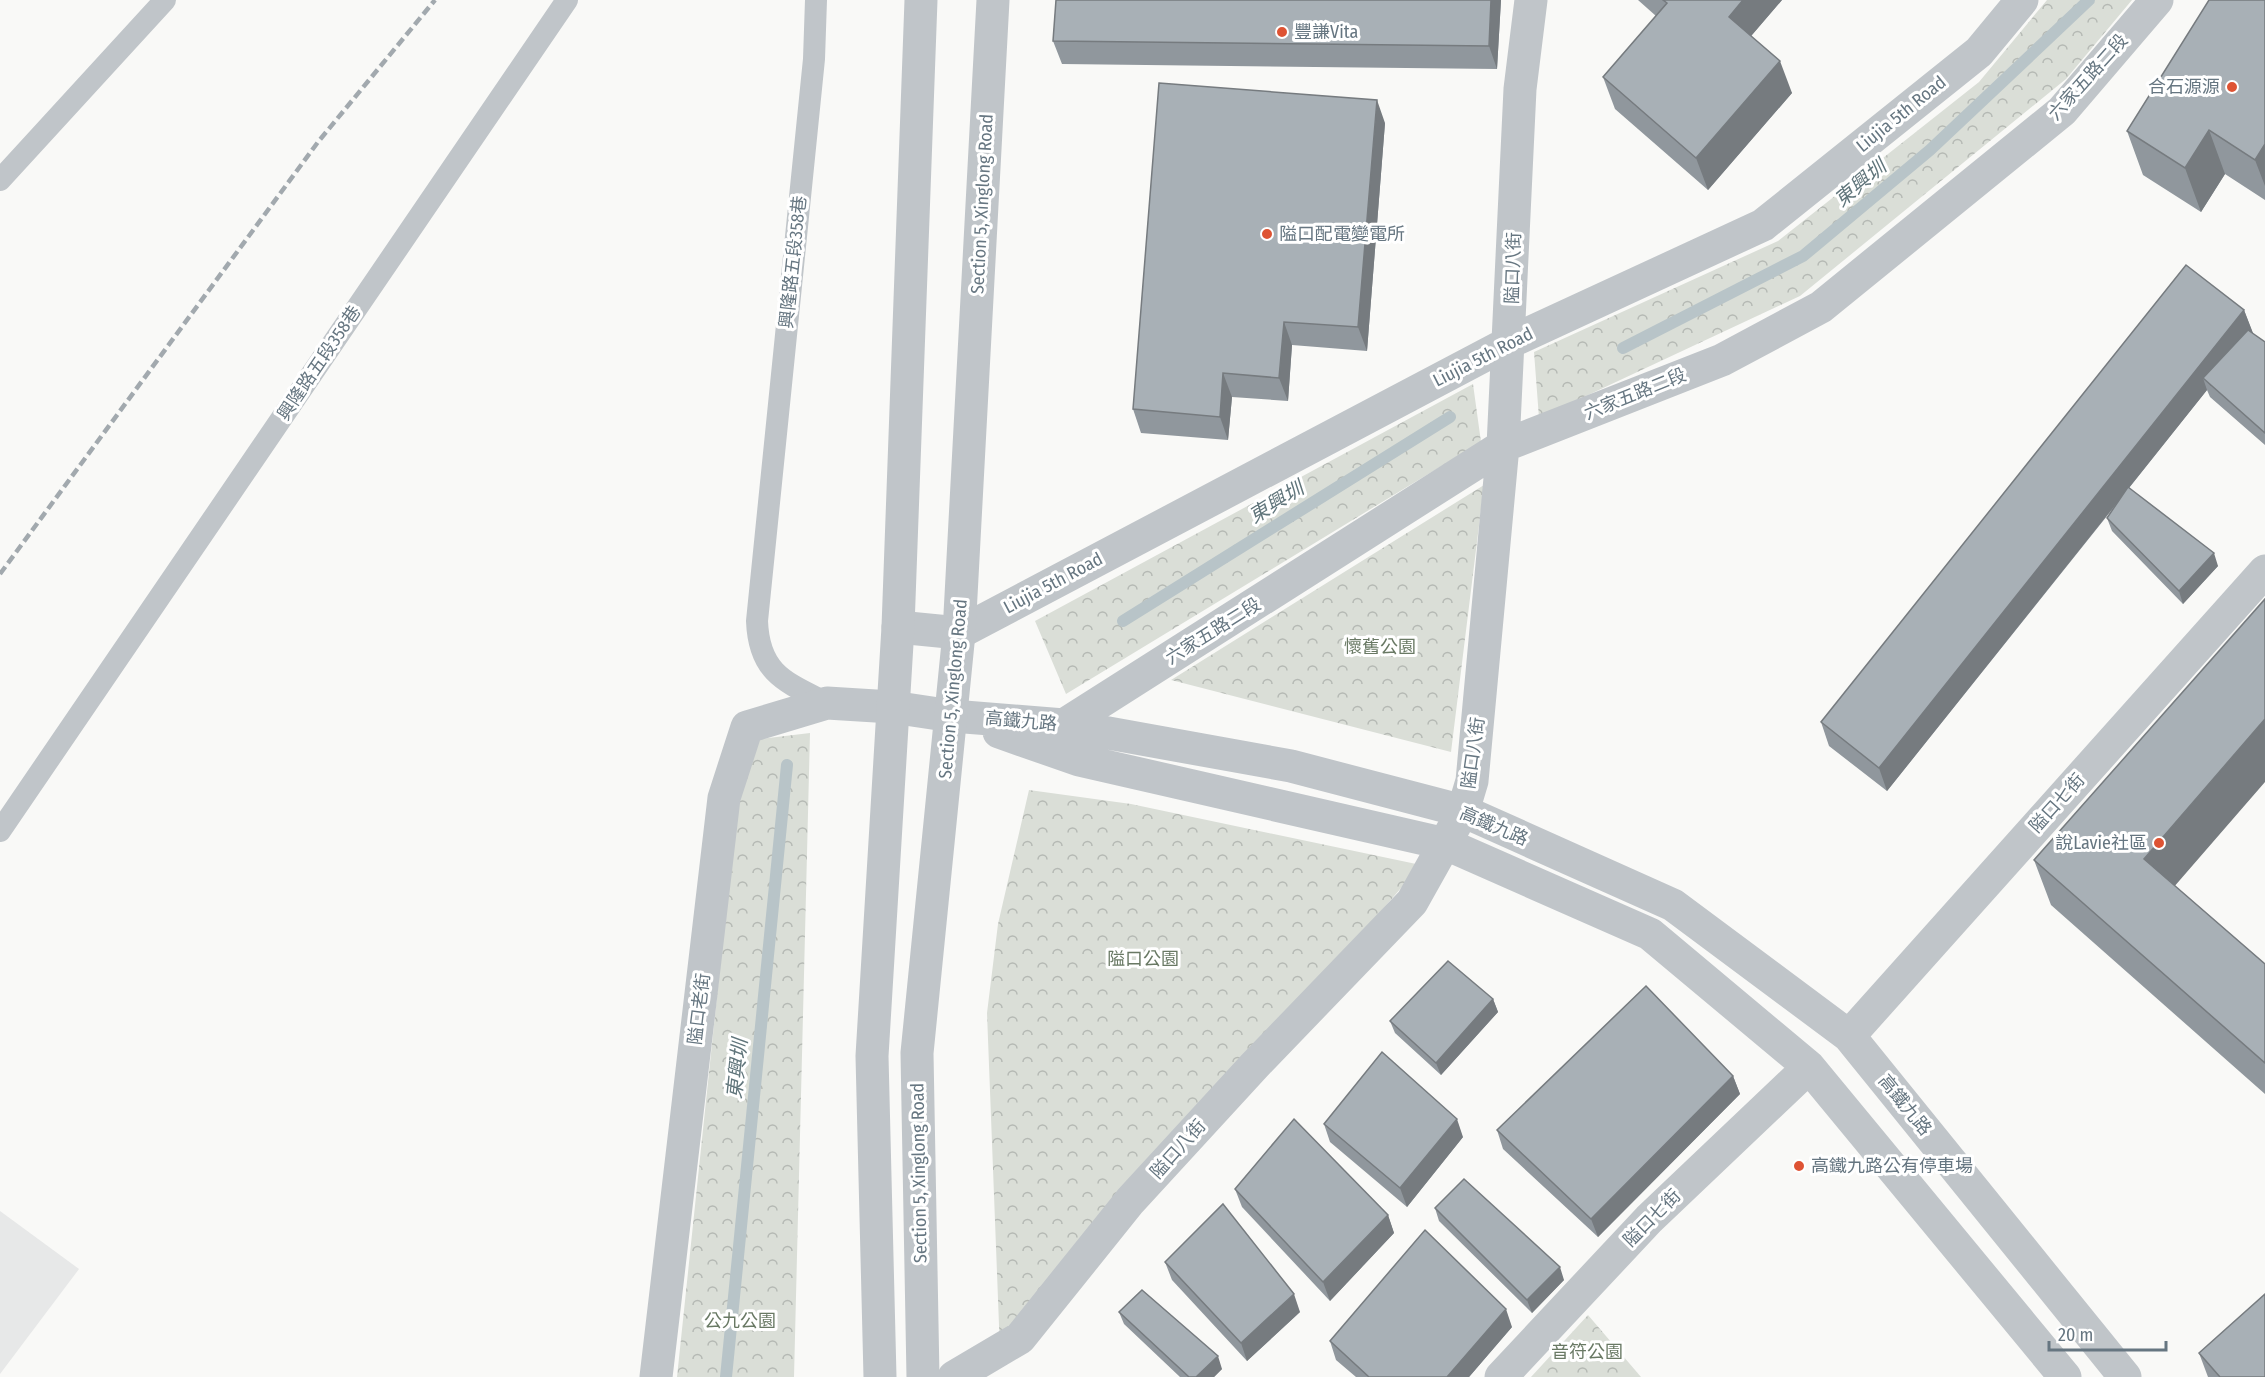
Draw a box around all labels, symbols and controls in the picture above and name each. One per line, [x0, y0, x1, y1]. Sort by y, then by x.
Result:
place label: 豐謙Vita [1294, 21, 1358, 43]
marker: 豐謙Vita [1275, 25, 1289, 39]
street label: 六家五路二段 [2044, 30, 2132, 124]
street label: Liujia 5th Road [1852, 71, 1950, 157]
place label: 合石源源 [2148, 76, 2220, 98]
marker: 合石源源 [2225, 80, 2239, 94]
street label: Section 5, Xinglong Road [966, 113, 998, 295]
water label: 東興圳 [1829, 153, 1893, 211]
street label: 興隆路五段358巷 [775, 195, 811, 329]
place label: 隘口配電變電所 [1279, 223, 1405, 245]
marker: 隘口配電變電所 [1260, 227, 1274, 241]
street label: 隘口八街 [1501, 232, 1525, 304]
street label: 興隆路五段358巷 [273, 302, 365, 424]
street label: Liujia 5th Road [1429, 322, 1537, 392]
street label: 六家五路二段 [1581, 364, 1689, 424]
water label: 東興圳 [1244, 474, 1310, 528]
street label: Liujia 5th Road [1000, 548, 1106, 618]
street label: 六家五路二段 [1161, 593, 1265, 669]
street label: Section 5, Xinglong Road [934, 598, 972, 780]
park label: 懷舊公園 [1344, 636, 1416, 658]
street label: 高鐵九路 [984, 707, 1058, 735]
street label: 隘口八街 [1457, 716, 1489, 790]
street label: 隘口七街 [2025, 769, 2089, 837]
street label: 高鐵九路 [1457, 802, 1531, 850]
place label: 說Lavie社區 [2055, 832, 2147, 854]
marker: 說Lavie社區 [2152, 836, 2166, 850]
park label: 隘口公園 [1107, 948, 1179, 970]
street label: 隘口老街 [684, 972, 714, 1046]
water label: 東興圳 [722, 1035, 752, 1100]
street label: 高鐵九路 [1874, 1070, 1936, 1140]
street label: Section 5, Xinglong Road [906, 1083, 932, 1263]
street label: 隘口八街 [1146, 1115, 1210, 1183]
place label: 高鐵九路公有停車場 [1811, 1155, 1973, 1177]
marker: 高鐵九路公有停車場 [1792, 1159, 1806, 1173]
street label: 隘口七街 [1619, 1185, 1685, 1251]
park label: 公九公園 [704, 1310, 776, 1332]
scale bar [2049, 1314, 2166, 1352]
text: 20 m [2058, 1324, 2093, 1346]
park label: 音符公園 [1551, 1341, 1623, 1363]

